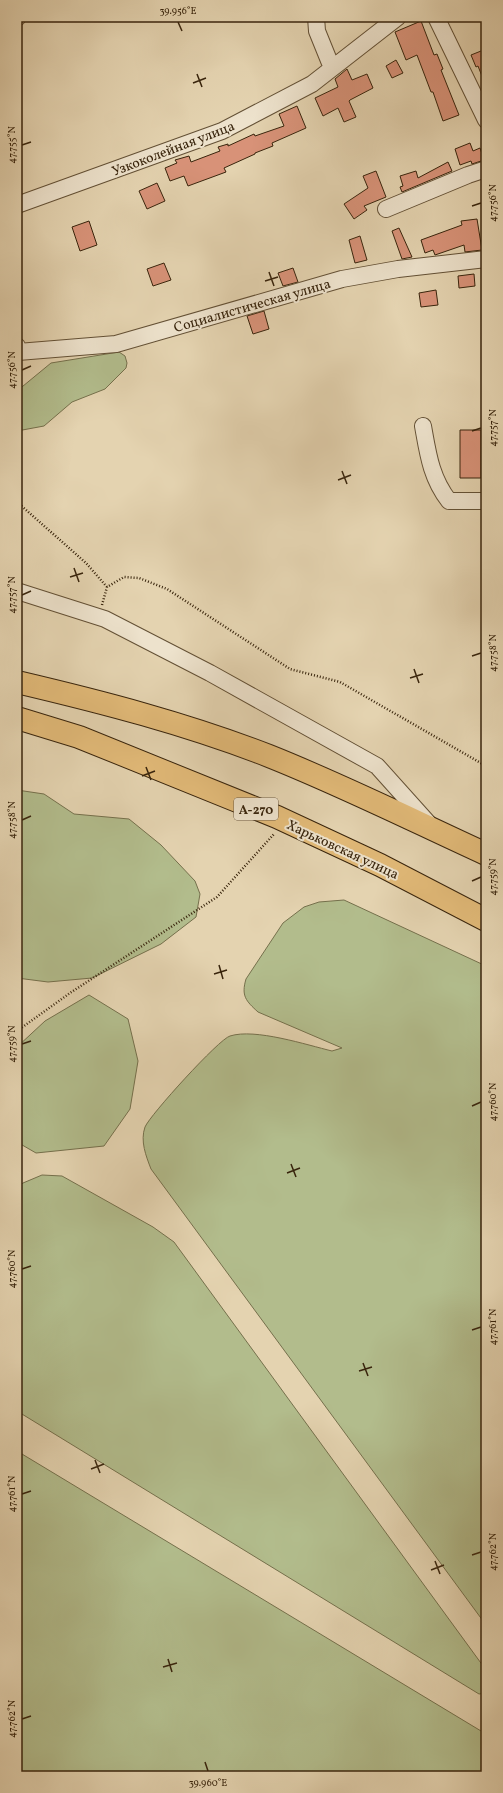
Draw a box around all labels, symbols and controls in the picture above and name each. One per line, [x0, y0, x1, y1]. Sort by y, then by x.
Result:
text: 39.956°E [159, 4, 197, 18]
street label: Узкоколейная улица [109, 117, 238, 182]
text: 47.755°N [5, 126, 19, 164]
text: 47.756°N [486, 183, 500, 222]
street label: Социалистическая улица [172, 275, 333, 338]
text: 47.756°N [5, 350, 19, 389]
text: 47.757°N [486, 409, 500, 447]
text: 47.757°N [5, 576, 19, 614]
text: 47.758°N [486, 633, 500, 672]
road number: А-270 [234, 798, 278, 820]
text: 47.758°N [5, 800, 19, 839]
street label: Харьковская улица [283, 816, 402, 885]
text: 47.759°N [486, 858, 500, 896]
text: 47.759°N [5, 1025, 19, 1063]
text: 47.760°N [486, 1082, 500, 1121]
text: 47.760°N [5, 1249, 19, 1288]
text: 47.761°N [486, 1308, 500, 1345]
text: 47.761°N [5, 1475, 19, 1512]
text: 47.762°N [486, 1532, 500, 1571]
text: 47.762°N [5, 1699, 19, 1738]
text: 39.960°E [189, 1776, 227, 1790]

